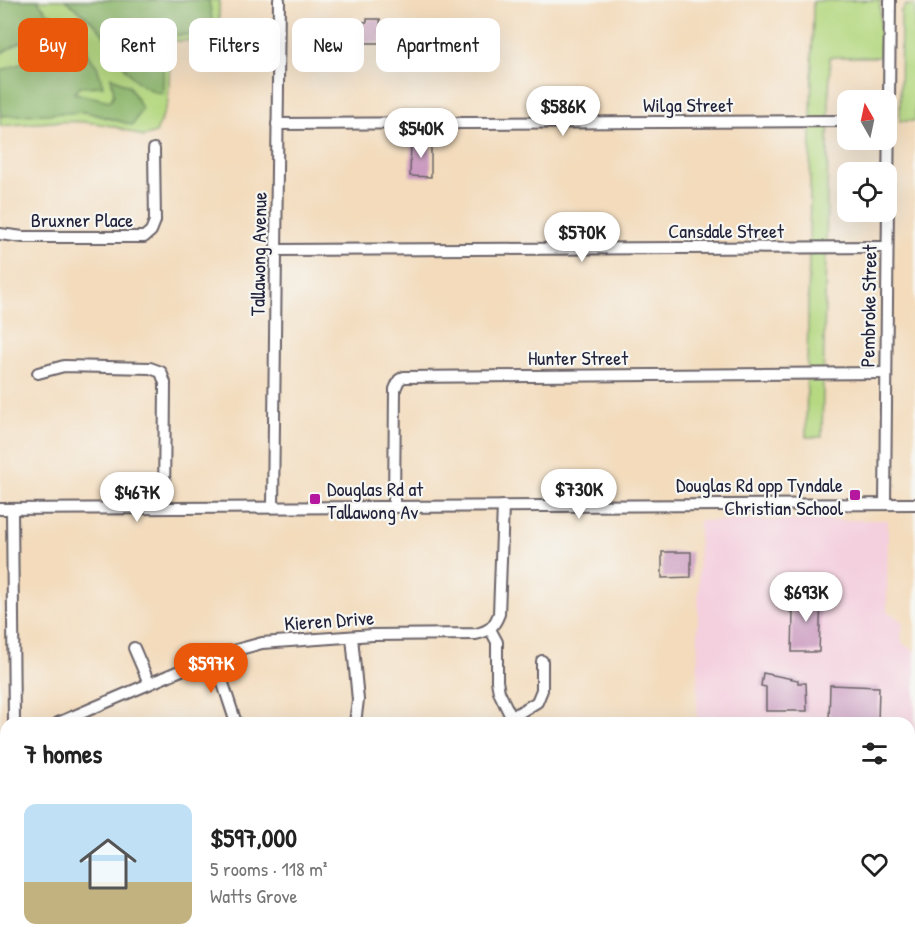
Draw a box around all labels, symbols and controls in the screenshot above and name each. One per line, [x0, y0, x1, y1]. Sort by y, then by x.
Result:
chip: Buy [18, 18, 88, 72]
chip: Rent [100, 18, 177, 72]
chip: Filters [189, 18, 280, 72]
chip: New [292, 18, 364, 72]
chip: Apartment [376, 18, 500, 72]
pin: $586K [521, 86, 605, 137]
north arrow [837, 90, 897, 150]
map controls [837, 90, 897, 222]
street label: Wilga Street [643, 91, 734, 118]
text: $586K [540, 92, 586, 119]
pin: $540K [379, 108, 463, 159]
text: $540K [398, 114, 444, 141]
button: locate [837, 162, 897, 222]
street label: Tallawong Avenue [243, 192, 273, 316]
street label: Bruxner Place [31, 206, 133, 233]
pin: $570K [540, 212, 624, 263]
street label: Cansdale Street [668, 217, 785, 244]
text: $570K [558, 218, 606, 245]
street label: Pembroke Street [853, 243, 883, 368]
street label: Hunter Street [528, 344, 629, 371]
pin: $730K [537, 469, 621, 520]
place label: Douglas Rd opp Tyndale Christian School [676, 471, 844, 521]
pin: $467K [95, 472, 179, 523]
place label: Douglas Rd at Tallawong Av [327, 475, 424, 525]
text: $730K [555, 475, 603, 502]
text: $467K [114, 478, 160, 505]
marker: Douglas Rd opp Tyndale Christian School [848, 488, 862, 502]
marker: Douglas Rd at Tallawong Av [308, 492, 322, 506]
pin: $693K [764, 572, 848, 623]
text: $693K [784, 578, 828, 605]
street label: Kieren Drive [283, 603, 375, 637]
pin: $597K [169, 643, 253, 694]
text: $597K [188, 649, 234, 676]
text: 7 homes [24, 736, 102, 771]
icon: filters [858, 737, 891, 770]
text: $597,000 [210, 820, 297, 855]
icon: home [72, 828, 144, 900]
icon: heart [858, 848, 891, 881]
text: 5 rooms · 118 m² [210, 855, 327, 882]
text: Watts Grove [210, 882, 298, 909]

